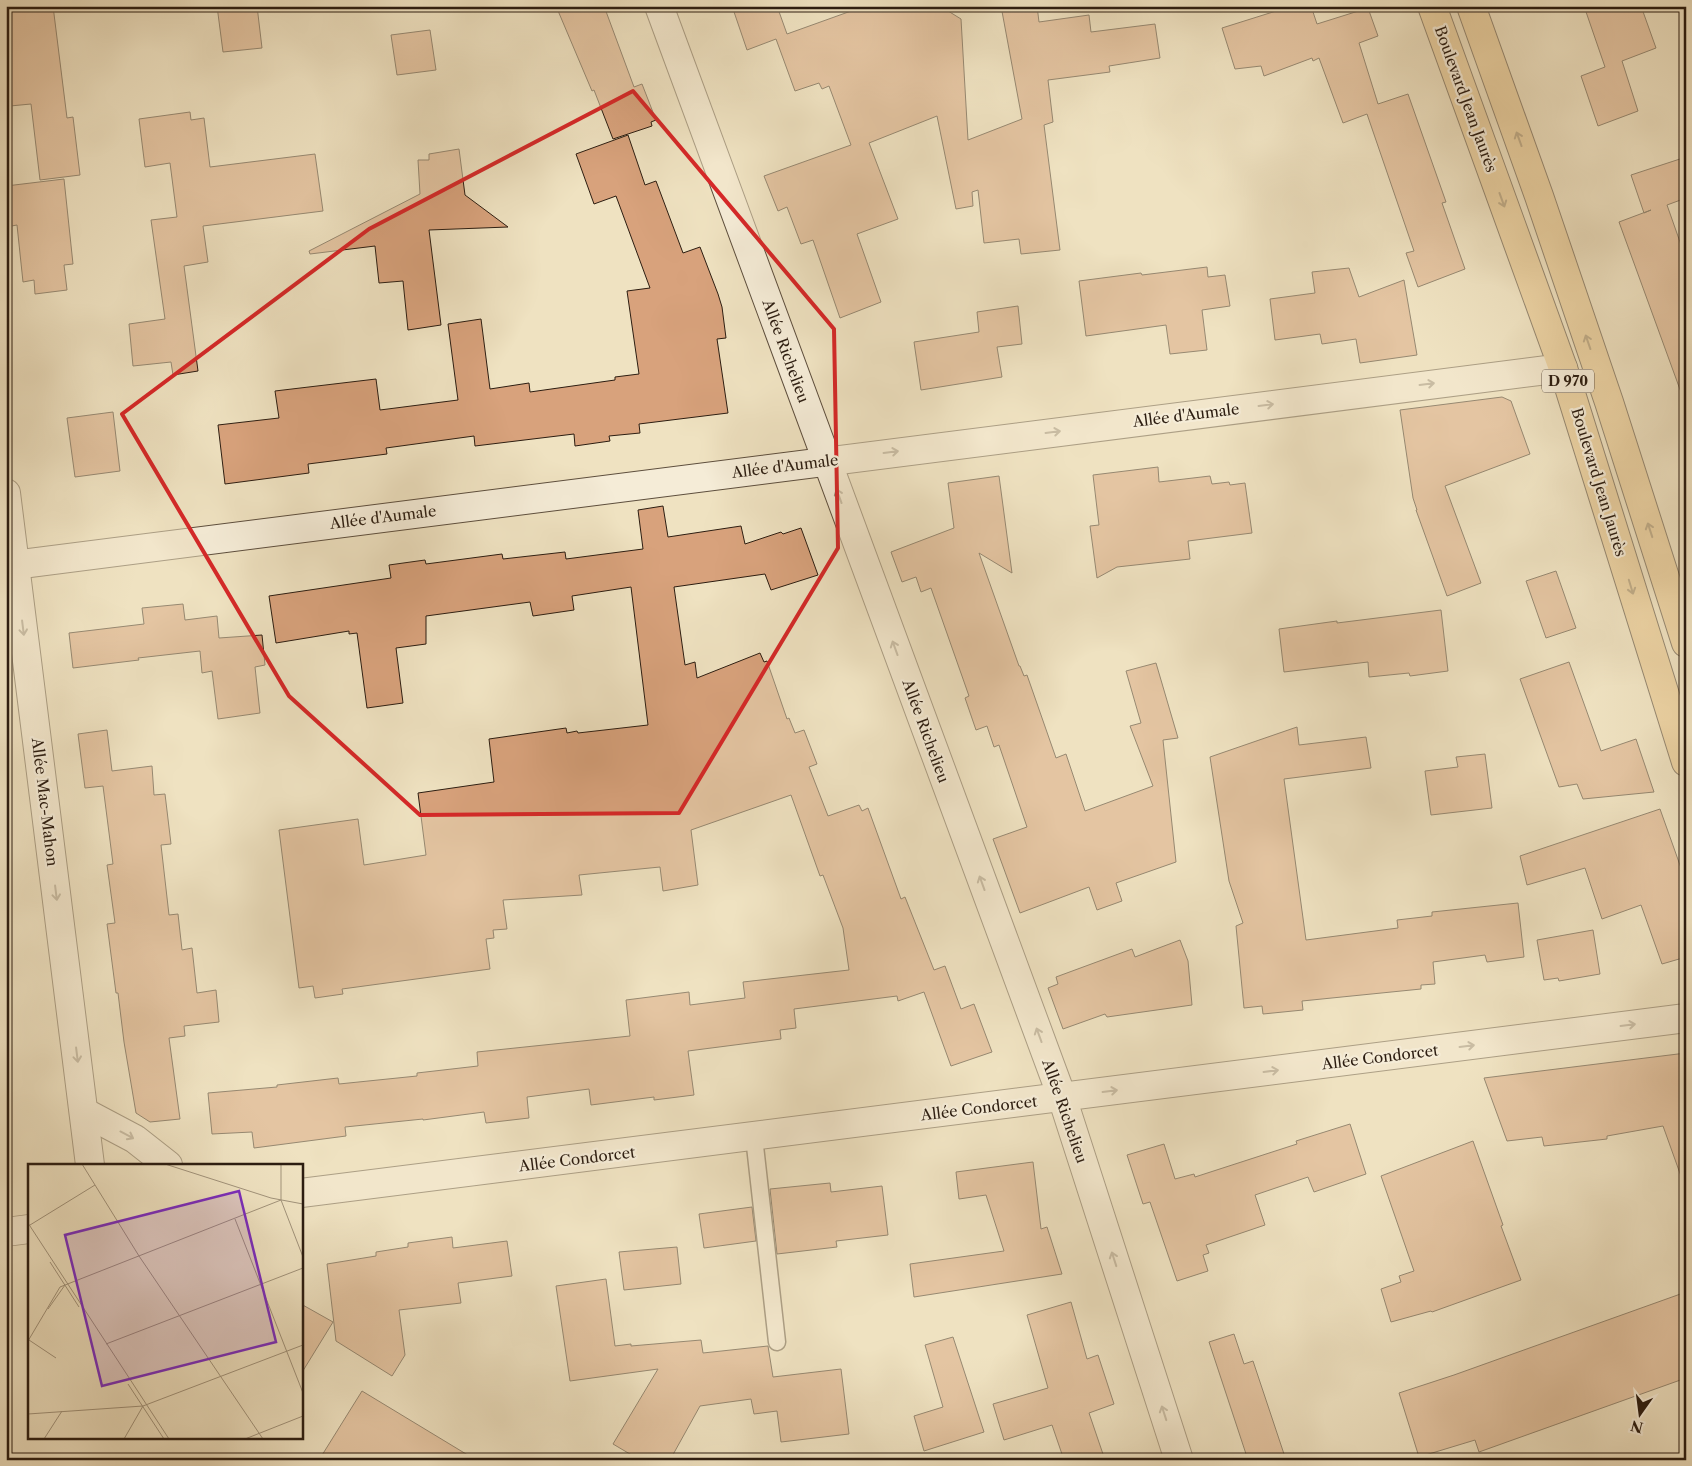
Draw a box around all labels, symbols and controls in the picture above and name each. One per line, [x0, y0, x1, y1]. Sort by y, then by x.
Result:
street label: Boulevard Jean Jaurès [1431, 23, 1501, 175]
one-way arrow [1513, 131, 1523, 147]
one-way arrow [1498, 192, 1507, 207]
street label: Allée Richelieu [758, 296, 814, 405]
one-way arrow [1583, 335, 1593, 351]
road number: D 970 [1542, 370, 1594, 392]
one-way arrow [1419, 379, 1435, 389]
street label: Allée d'Aumale [1131, 399, 1240, 431]
one-way arrow [1258, 400, 1274, 410]
street label: Boulevard Jean Jaurès [1567, 405, 1631, 559]
one-way arrow [1044, 427, 1060, 437]
one-way arrow [883, 447, 899, 457]
street label: Allée d'Aumale [730, 450, 839, 482]
one-way arrow [834, 489, 843, 504]
street label: Allée d'Aumale [328, 501, 437, 533]
one-way arrow [1644, 523, 1654, 539]
one-way arrow [1627, 578, 1637, 594]
one-way arrow [18, 620, 28, 636]
one-way arrow [890, 641, 899, 656]
street label: Allée Richelieu [898, 676, 954, 785]
street label: Allée Mac-Mahon [28, 736, 62, 868]
one-way arrow [977, 876, 986, 891]
one-way arrow [52, 885, 62, 901]
one-way arrow [1620, 1020, 1636, 1030]
one-way arrow [1033, 1028, 1043, 1043]
street label: Allée Condorcet [1320, 1040, 1440, 1074]
one-way arrow [1459, 1041, 1475, 1051]
one-way arrow [72, 1046, 82, 1062]
street label: Allée Richelieu [1038, 1056, 1092, 1165]
one-way arrow [1263, 1066, 1279, 1076]
one-way arrow [1102, 1086, 1118, 1096]
street label: Allée Condorcet [919, 1091, 1039, 1125]
one-way arrow [119, 1130, 133, 1140]
street label: Allée Condorcet [517, 1142, 637, 1176]
inset map [28, 1164, 302, 1438]
one-way arrow [1108, 1251, 1118, 1267]
north arrow [1614, 1388, 1664, 1438]
one-way arrow [1158, 1406, 1168, 1422]
text: N [1629, 1416, 1645, 1437]

